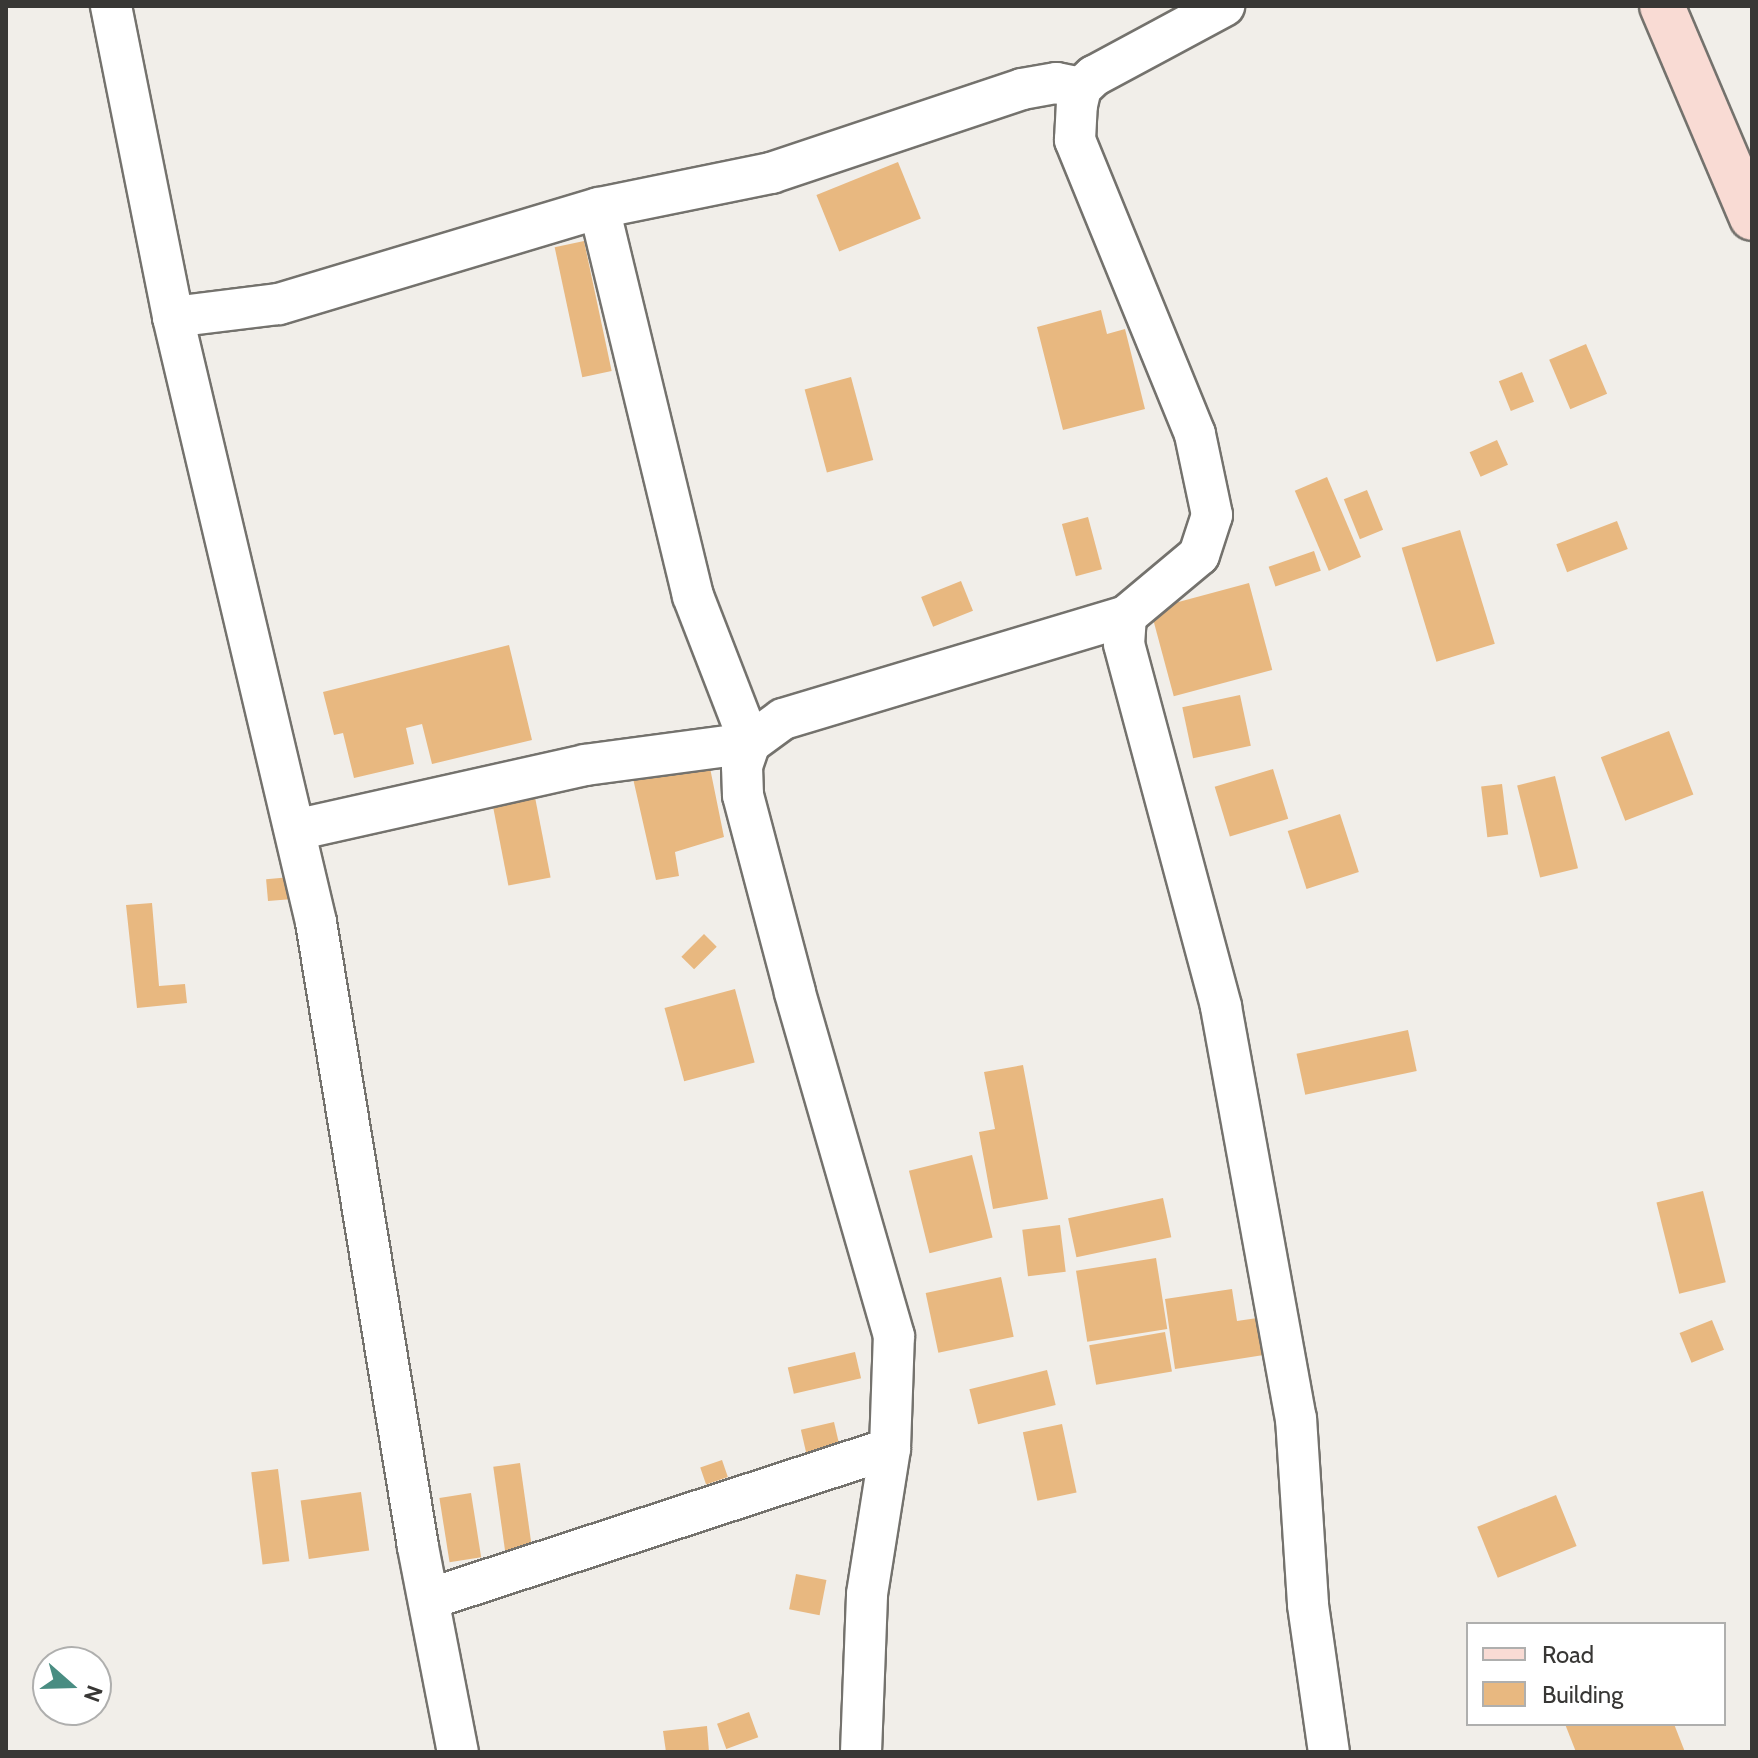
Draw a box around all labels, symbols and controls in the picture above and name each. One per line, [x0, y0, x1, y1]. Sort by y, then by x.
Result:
legend [1466, 1622, 1726, 1726]
text: Road [1542, 1640, 1594, 1669]
north arrow [32, 1646, 112, 1726]
text: Building [1542, 1680, 1623, 1709]
text: N [78, 1682, 108, 1706]

